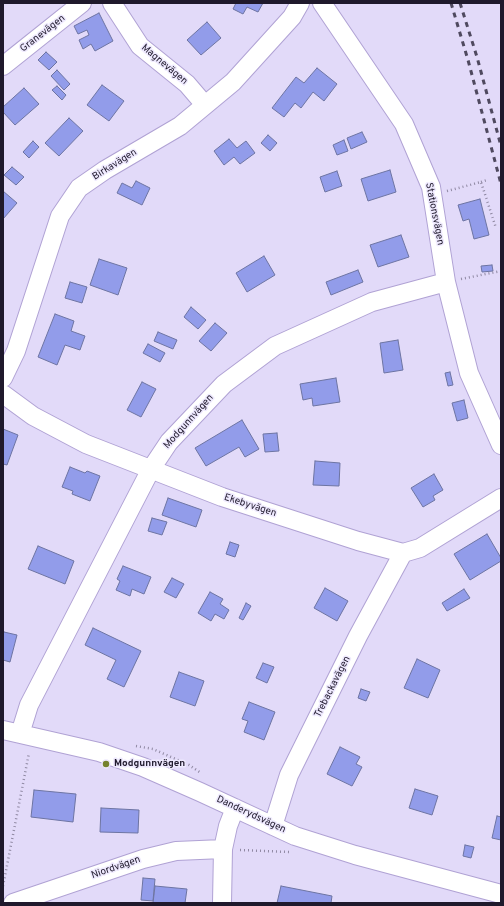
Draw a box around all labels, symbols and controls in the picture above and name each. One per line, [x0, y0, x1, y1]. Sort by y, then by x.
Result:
street label: Granevägen [18, 13, 68, 55]
street label: Magnevägen [138, 42, 190, 88]
street label: Birkavägen [91, 147, 139, 183]
street label: Stationsvägen [422, 182, 446, 246]
street label: Modgunnvägen [161, 392, 217, 452]
street label: Ekebyvägen [222, 492, 278, 520]
street label: Trebackavägen [312, 654, 354, 720]
place label: Modgunnvägen [114, 758, 185, 770]
marker: Modgunnvägen [101, 759, 111, 769]
street label: Danderydsvägen [214, 794, 288, 836]
street label: Niordvägen [90, 854, 142, 882]

